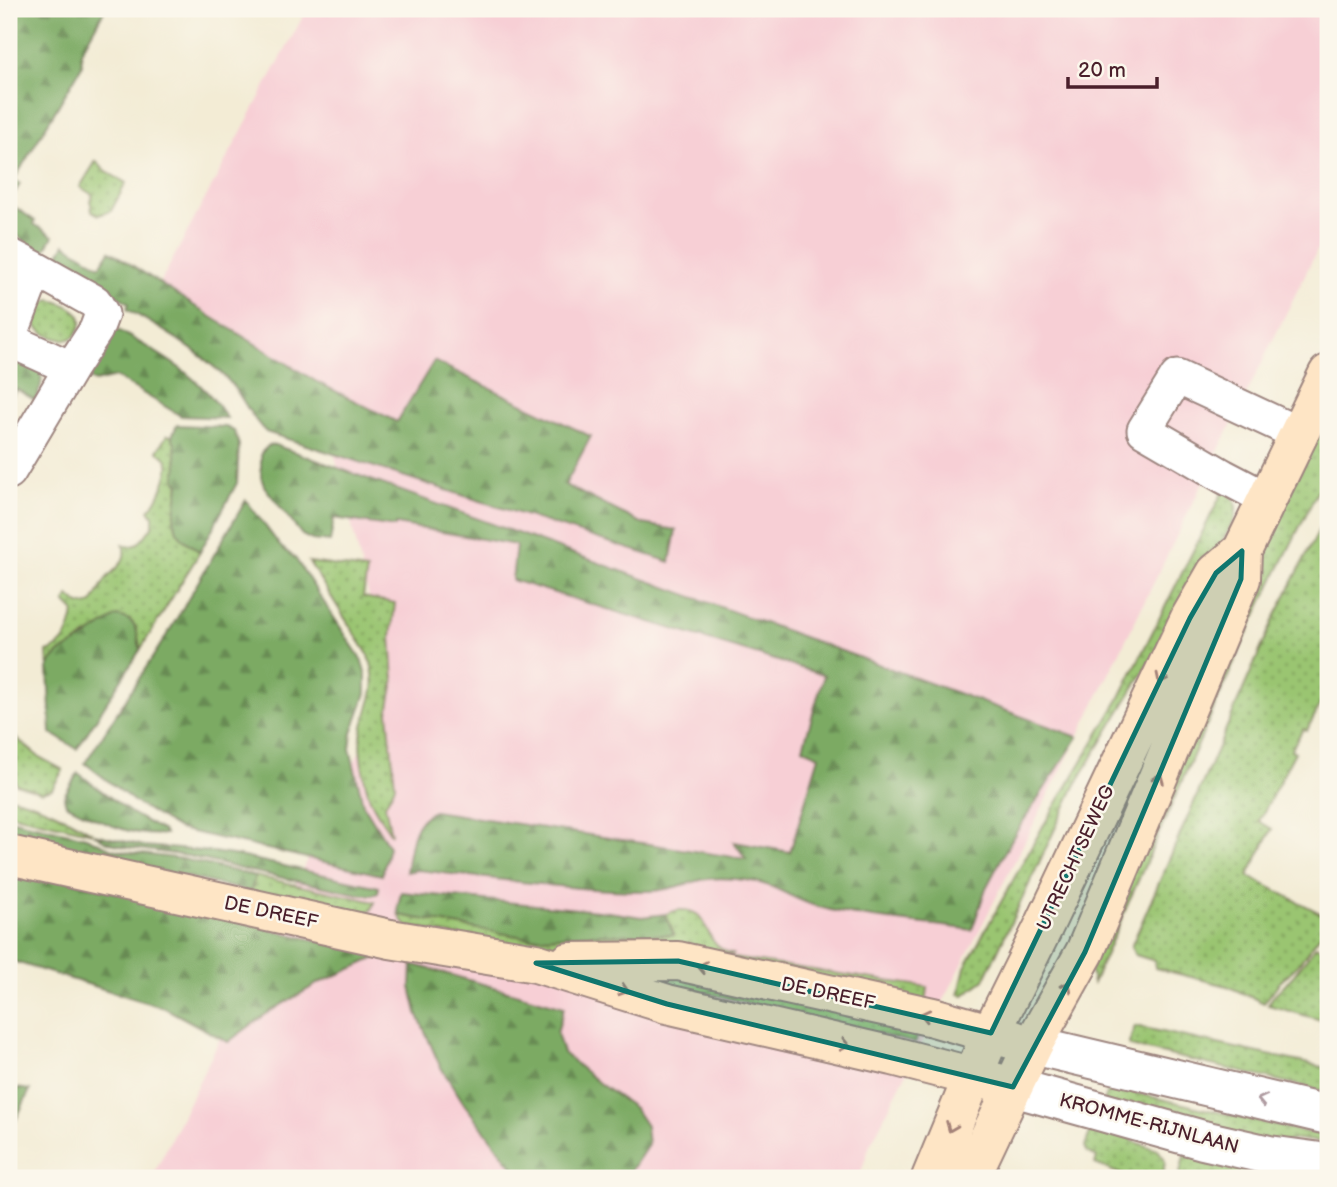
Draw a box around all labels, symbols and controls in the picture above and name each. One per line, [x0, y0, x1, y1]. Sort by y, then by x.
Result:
scale bar [1068, 46, 1157, 90]
text: 20 m [1078, 58, 1126, 83]
one-way arrow [1155, 672, 1169, 684]
one-way arrow [1151, 773, 1165, 785]
street label: UTRECHTSEWEG [1032, 782, 1120, 934]
street label: DE DREEF [222, 892, 321, 934]
one-way arrow [696, 960, 708, 975]
street label: DE DREEF [779, 973, 878, 1015]
one-way arrow [1059, 980, 1072, 993]
one-way arrow [618, 982, 630, 997]
one-way arrow [919, 1009, 931, 1024]
one-way arrow [839, 1037, 851, 1051]
street label: KROMME-RIJNLAAN [1057, 1089, 1241, 1159]
one-way arrow [1256, 1094, 1268, 1108]
one-way arrow [945, 1121, 959, 1133]

